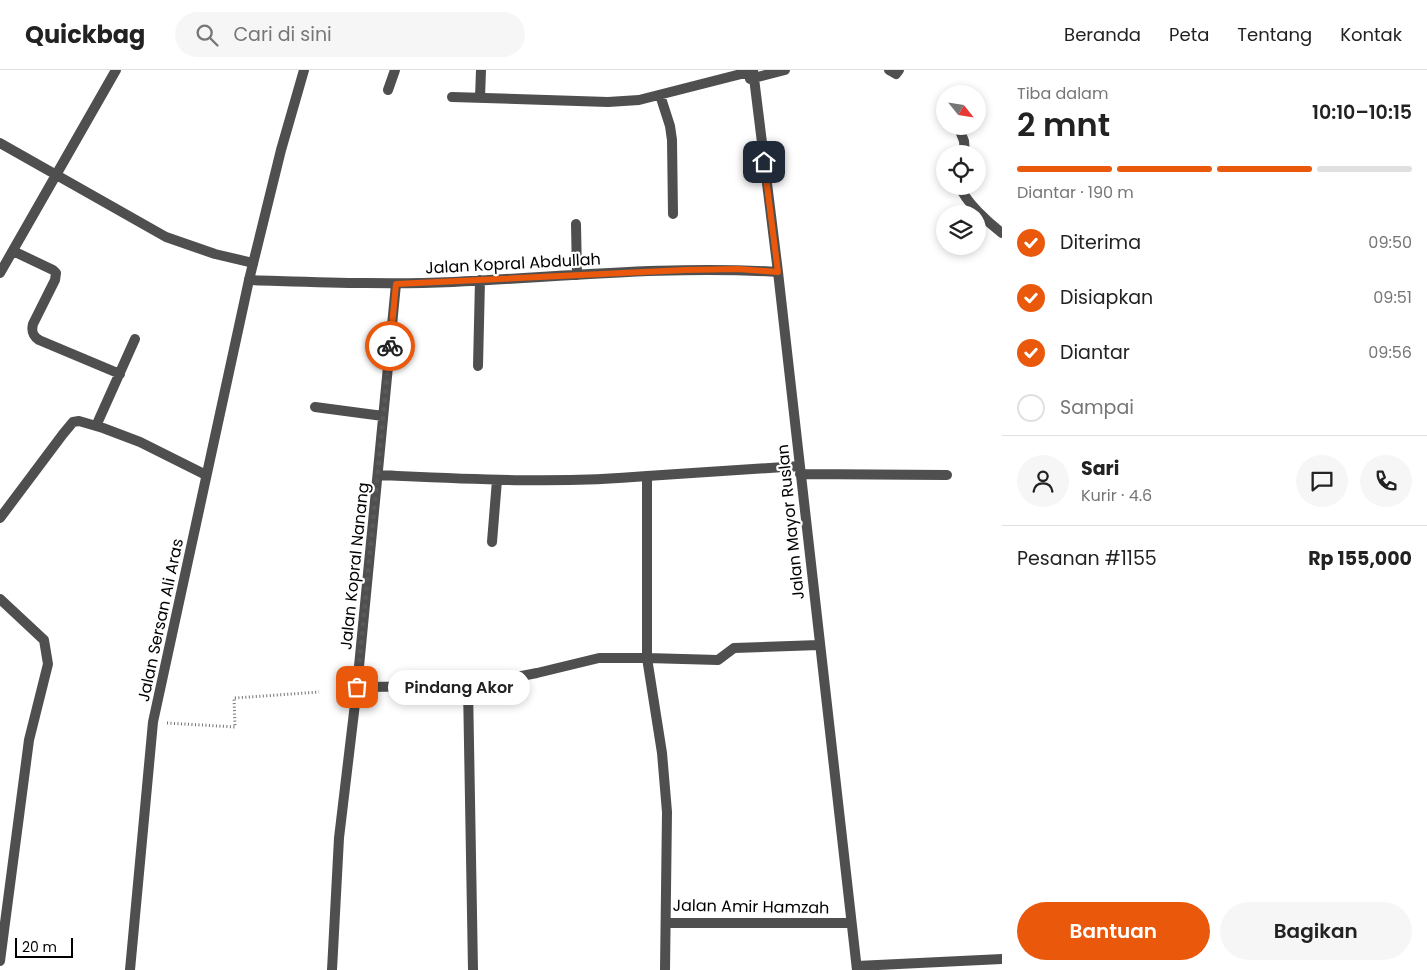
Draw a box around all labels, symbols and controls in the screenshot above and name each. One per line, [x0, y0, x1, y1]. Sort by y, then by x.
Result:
search box [175, 12, 525, 57]
text: Quickbag [25, 18, 145, 51]
icon: search [193, 21, 221, 49]
text: Cari di sini [233, 21, 332, 48]
text: Beranda [1064, 22, 1141, 47]
text: Peta [1169, 22, 1209, 47]
text: Tentang [1237, 22, 1312, 47]
text: Kontak [1340, 22, 1402, 47]
text: Tiba dalam [1017, 82, 1108, 105]
north arrow [936, 85, 986, 135]
map controls [936, 85, 986, 255]
text: 10:10–10:15 [1312, 99, 1412, 126]
text: 2 mnt [1017, 102, 1110, 147]
pin [743, 141, 785, 183]
button: locate [936, 145, 986, 195]
icon: home [750, 148, 778, 176]
text: Diantar · 190 m [1017, 181, 1134, 204]
button: layers [936, 205, 986, 255]
icon: check [1017, 229, 1045, 257]
text: Diterima [1060, 229, 1141, 256]
text: 09:50 [1368, 231, 1412, 254]
street label: Jalan Kopral Abdullah [425, 247, 601, 280]
icon: check [1017, 284, 1045, 312]
text: Disiapkan [1060, 284, 1153, 311]
text: 09:51 [1373, 286, 1412, 309]
courier [365, 321, 415, 371]
icon: bike [376, 332, 404, 360]
icon: check [1017, 339, 1045, 367]
text: Diantar [1060, 339, 1130, 366]
text: 09:56 [1368, 341, 1412, 364]
text: Sampai [1060, 394, 1134, 421]
street label: Jalan Mayor Ruslan [771, 443, 810, 601]
button: person [1017, 455, 1069, 507]
text: Sari [1081, 455, 1119, 482]
button: chat [1296, 455, 1348, 507]
button: phone [1360, 455, 1412, 507]
street label: Jalan Kopral Nanang [334, 481, 375, 651]
text: Kurir · 4.6 [1081, 484, 1152, 507]
street label: Jalan Sersan Ali Aras [132, 536, 189, 704]
text: Pesanan #1155 [1017, 545, 1157, 572]
text: Rp 155,000 [1308, 545, 1412, 572]
pin [336, 666, 378, 708]
callout: Pindang Akor [387, 670, 530, 704]
icon: bag [343, 673, 371, 701]
text: Pindang Akor [404, 676, 514, 699]
street label: Jalan Amir Hamzah [672, 894, 830, 919]
button: Bantuan [1017, 902, 1210, 960]
button: Bagikan [1220, 902, 1412, 960]
scale bar [15, 935, 72, 958]
text: 20 m [22, 937, 57, 957]

